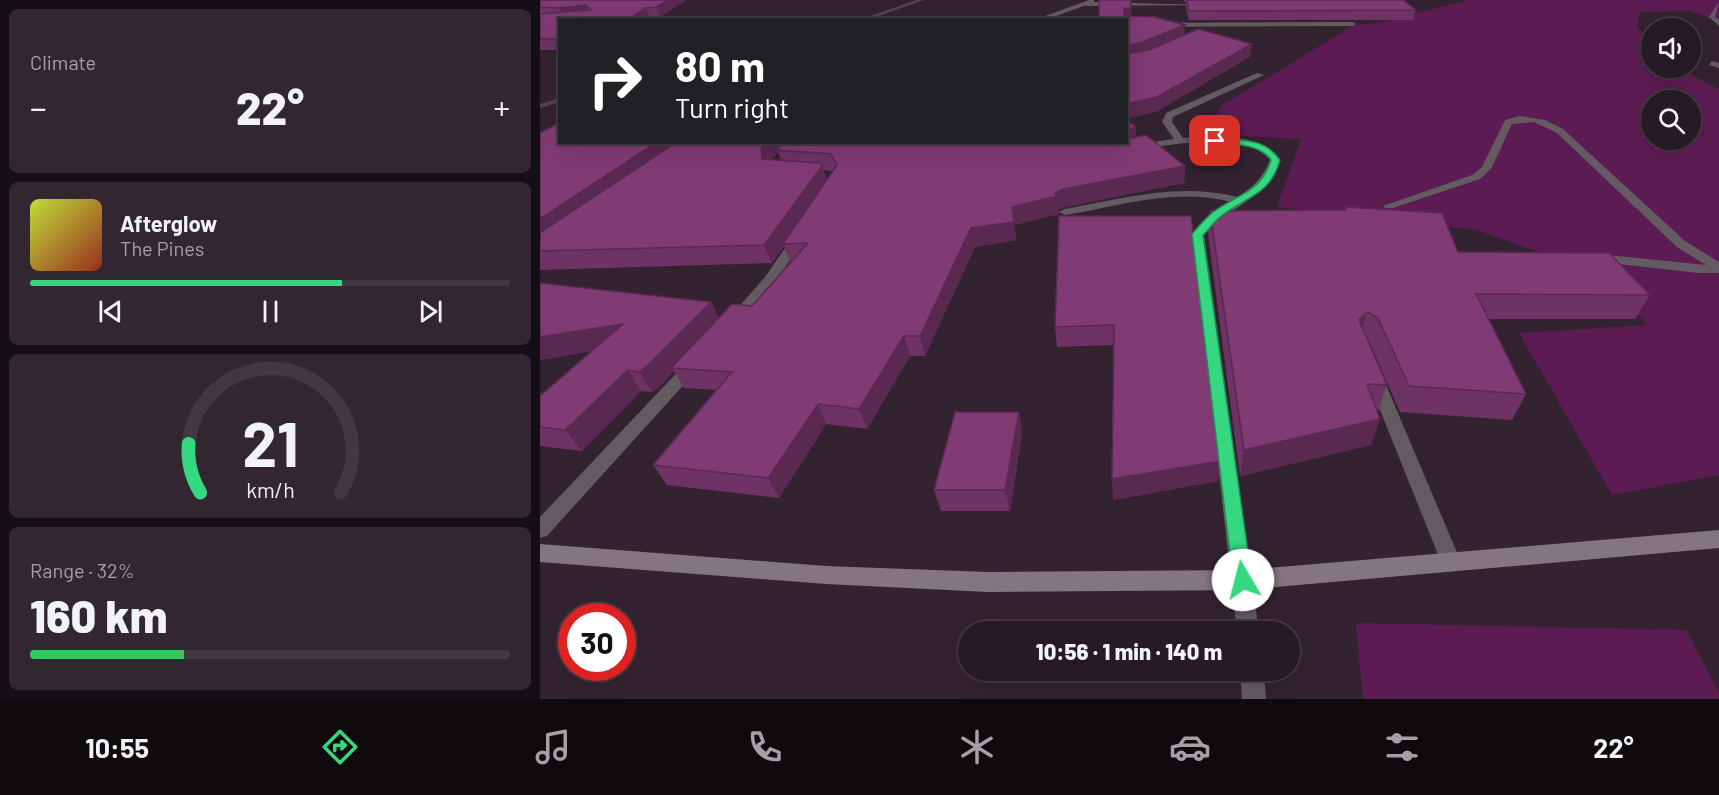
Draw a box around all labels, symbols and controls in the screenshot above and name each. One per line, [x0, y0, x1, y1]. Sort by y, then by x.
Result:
map controls [1641, 18, 1701, 150]
button: sound [1641, 18, 1701, 78]
text: 80 m [675, 40, 765, 90]
icon: right [576, 42, 654, 120]
text: Climate [30, 50, 96, 74]
text: 22° [236, 80, 304, 134]
text: − [30, 87, 47, 127]
text: + [493, 87, 510, 127]
button: search [1641, 90, 1701, 150]
text: Turn right [675, 91, 789, 123]
pin [1189, 115, 1240, 166]
icon: arrive [1198, 124, 1231, 157]
text: Afterglow [120, 210, 217, 236]
text: The Pines [120, 236, 204, 260]
icon: previous [94, 295, 127, 328]
icon: pause [254, 295, 287, 328]
icon: next [414, 295, 447, 328]
text: 21 [242, 405, 298, 479]
text: km/h [246, 477, 294, 502]
position arrow [1211, 548, 1275, 612]
text: Range · 32% [30, 558, 135, 582]
text: 160 km [30, 588, 168, 642]
speed limit sign: 30 [558, 603, 636, 681]
text: 10:56 · 1 min · 140 m [1036, 638, 1222, 664]
icon: directions [319, 726, 361, 768]
icon: music [532, 726, 574, 768]
icon: phone [744, 726, 786, 768]
icon: climate [956, 726, 998, 768]
icon: car [1169, 726, 1211, 768]
icon: filters [1381, 726, 1423, 768]
text: 10:55 [85, 731, 149, 763]
text: 22° [1593, 731, 1634, 763]

